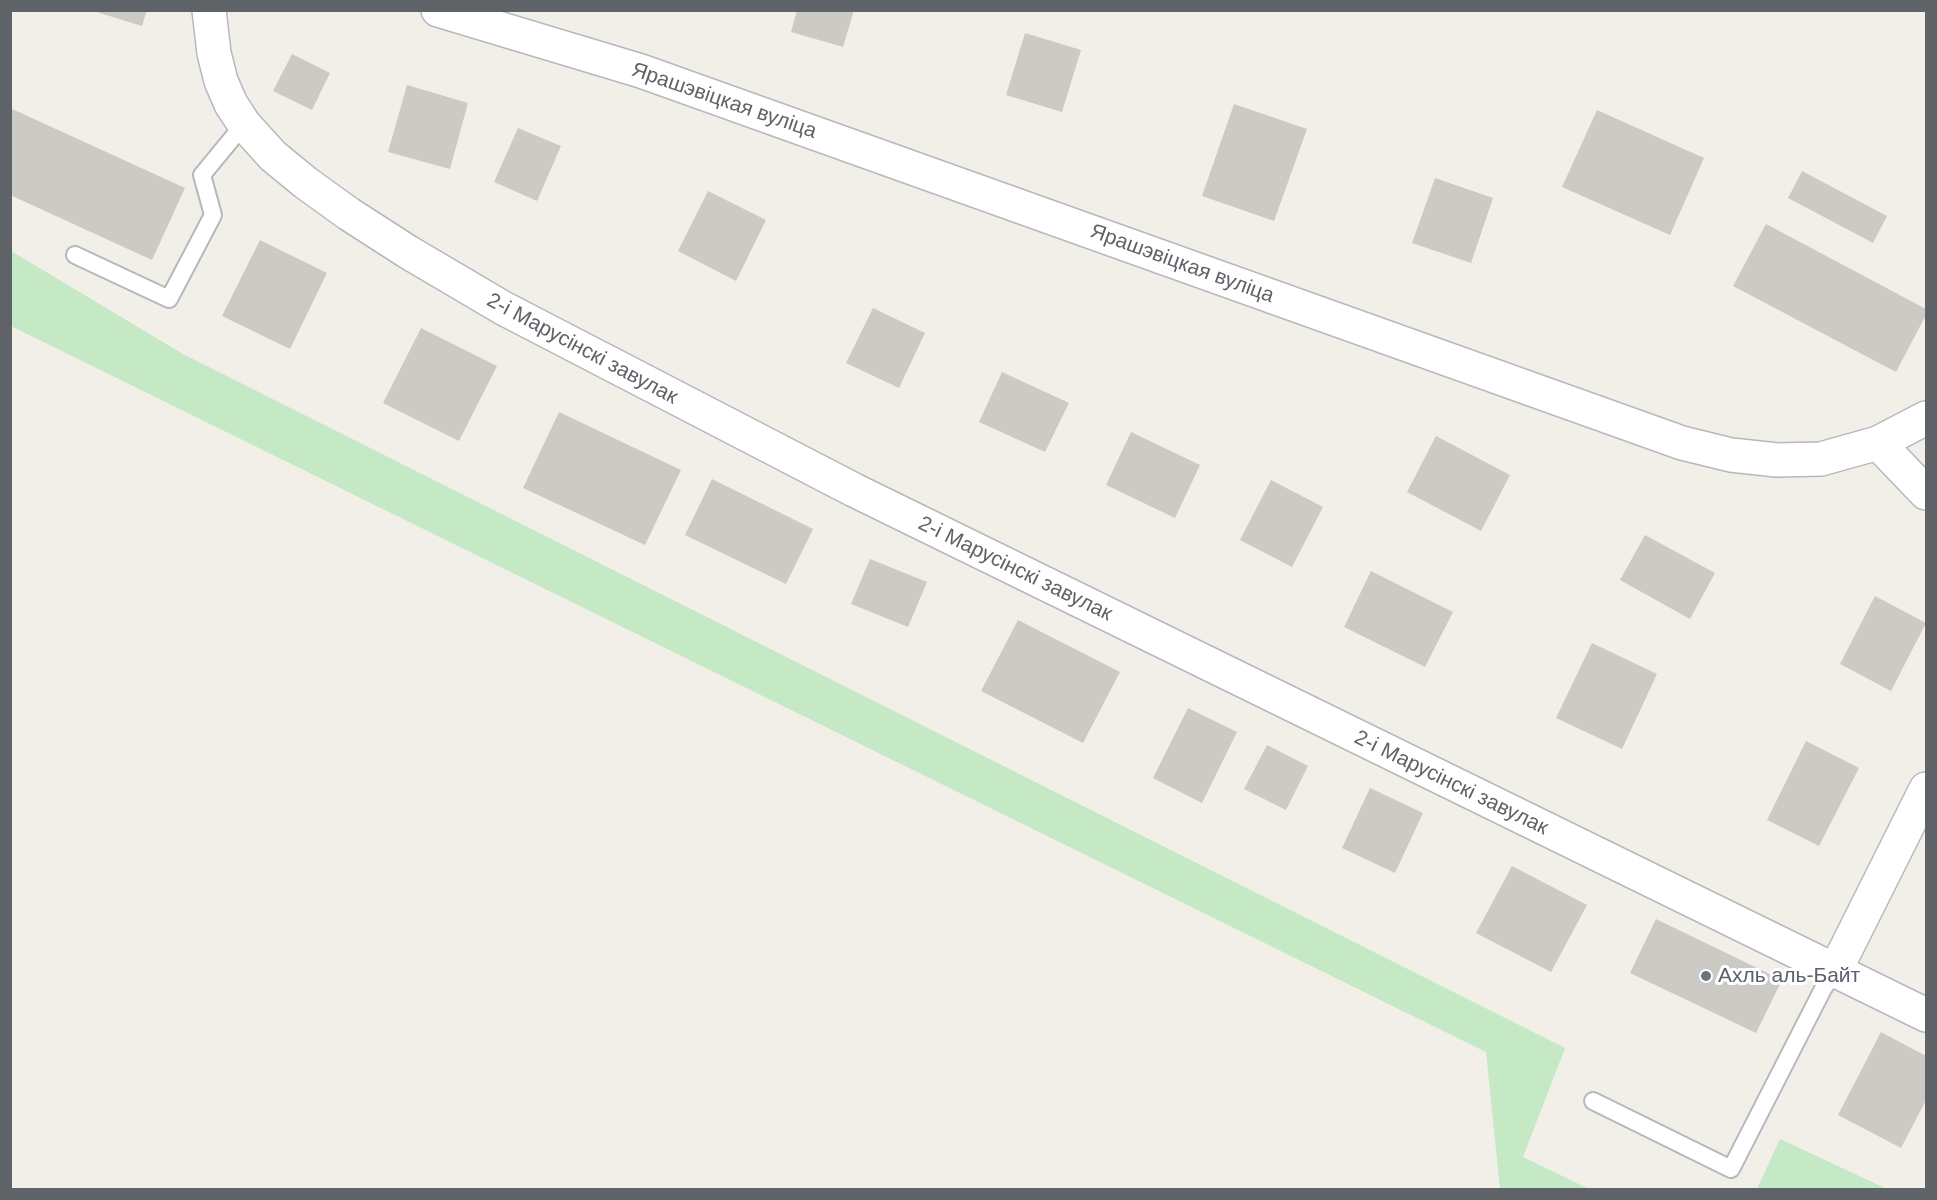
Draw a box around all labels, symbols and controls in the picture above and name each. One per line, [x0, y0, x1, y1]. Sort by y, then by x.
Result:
street label: Ярашэвіцкая вуліца [628, 58, 820, 144]
street label: Ярашэвіцкая вуліца [1087, 219, 1277, 309]
street label: 2-і Марусінскі завулак [482, 288, 682, 410]
street label: 2-і Марусінскі завулак [914, 511, 1116, 627]
street label: 2-і Марусінскі завулак [1350, 725, 1552, 841]
place label: Ахль аль-Байт [1718, 963, 1860, 989]
marker: Ахль аль-Байт [1699, 969, 1713, 983]

